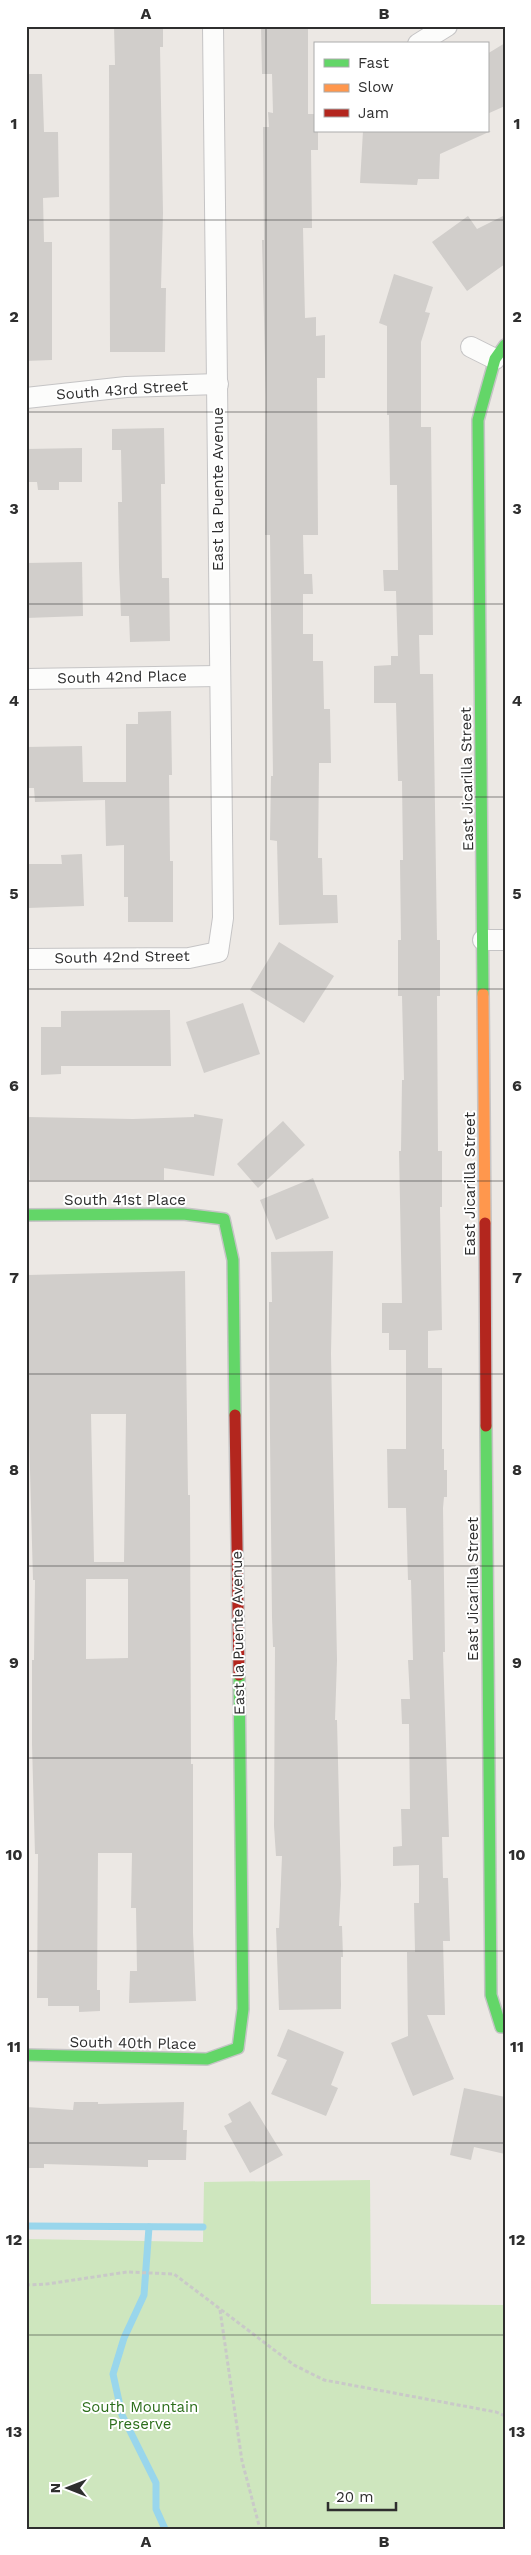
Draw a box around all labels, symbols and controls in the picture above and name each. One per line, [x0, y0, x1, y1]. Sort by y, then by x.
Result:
text: A [141, 4, 152, 23]
text: B [379, 4, 390, 23]
legend [314, 42, 488, 132]
text: Fast [358, 54, 390, 72]
text: Slow [358, 78, 394, 96]
text: Jam [358, 104, 389, 122]
text: 1 [11, 114, 17, 133]
text: 1 [514, 114, 520, 133]
text: 2 [9, 307, 19, 326]
text: 2 [512, 307, 522, 326]
street label: South 43rd Street [56, 376, 189, 404]
street label: East la Puente Avenue [209, 407, 227, 571]
text: 3 [9, 499, 19, 518]
text: 3 [512, 499, 522, 518]
street label: South 42nd Place [57, 667, 187, 687]
text: 4 [9, 691, 19, 710]
text: 4 [512, 691, 522, 710]
street label: East Jicarilla Street [457, 706, 477, 851]
text: 5 [9, 884, 19, 903]
text: 5 [512, 884, 522, 903]
street label: South 42nd Street [54, 947, 191, 967]
text: 6 [9, 1076, 19, 1095]
text: 6 [512, 1076, 522, 1095]
street label: East Jicarilla Street [461, 1111, 479, 1256]
street label: South 41st Place [64, 1191, 186, 1209]
text: 7 [9, 1268, 19, 1287]
text: 7 [512, 1268, 522, 1287]
text: 8 [9, 1460, 19, 1479]
text: 8 [512, 1460, 522, 1479]
street label: East Jicarilla Street [464, 1516, 482, 1661]
street label: East la Puente Avenue [228, 1551, 248, 1715]
text: 9 [9, 1653, 19, 1672]
text: 9 [512, 1653, 522, 1672]
text: 10 [5, 1845, 23, 1864]
text: 10 [508, 1845, 526, 1864]
street label: South 40th Place [69, 2033, 197, 2053]
text: 11 [7, 2037, 21, 2056]
text: 11 [510, 2037, 524, 2056]
text: 12 [6, 2230, 22, 2249]
text: 12 [509, 2230, 525, 2249]
park label: South Mountain Preserve [82, 2398, 198, 2433]
text: 13 [6, 2422, 22, 2441]
text: 13 [509, 2422, 525, 2441]
north arrow [42, 2462, 92, 2512]
scale bar [328, 2480, 396, 2512]
text: N [47, 2483, 63, 2493]
text: 20 m [336, 2488, 374, 2506]
text: A [141, 2532, 152, 2551]
text: B [379, 2532, 390, 2551]

